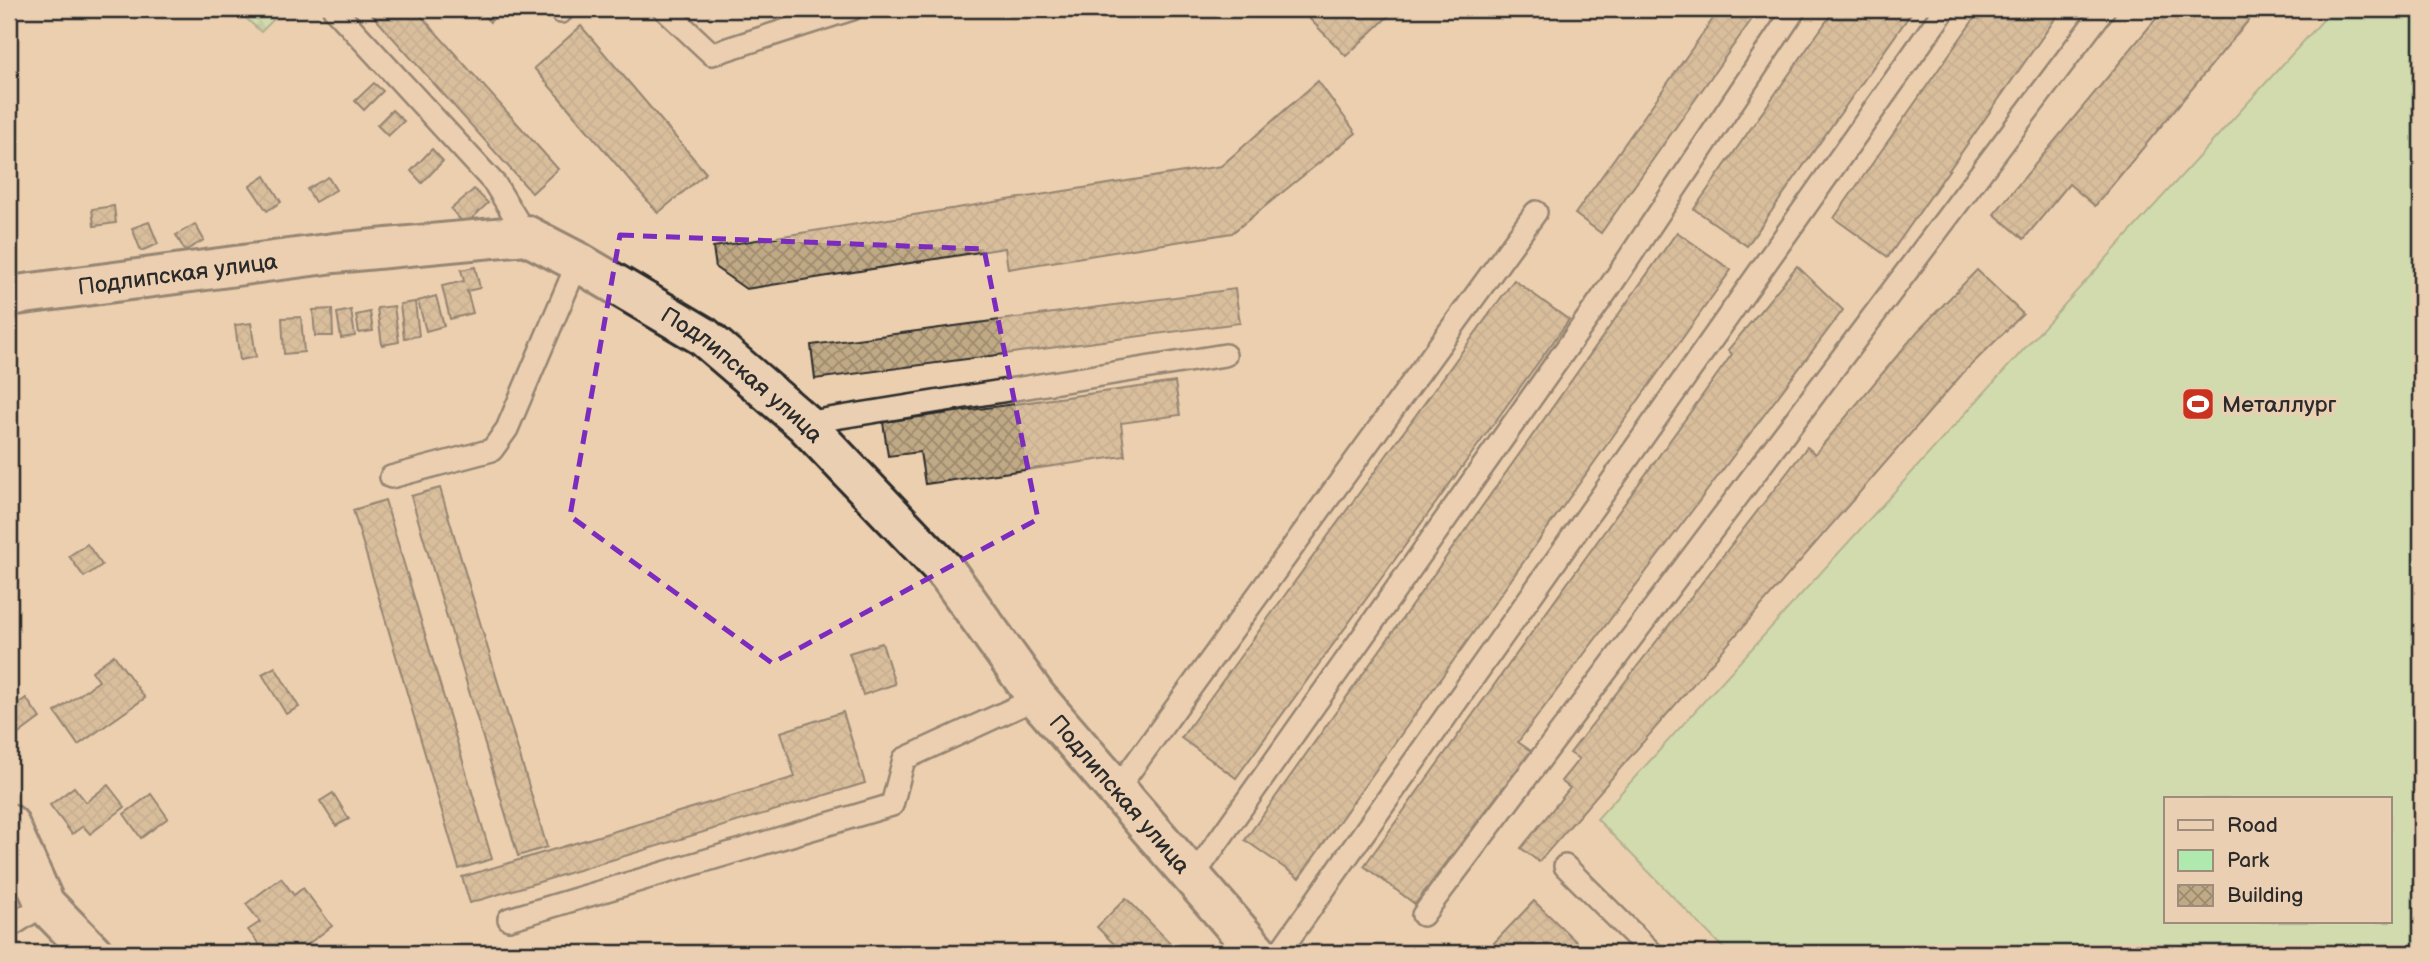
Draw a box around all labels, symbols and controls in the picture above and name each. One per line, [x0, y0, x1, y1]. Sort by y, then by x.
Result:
street label: Подлипская улица [76, 248, 280, 302]
street label: Подлипская улица [656, 301, 829, 449]
sports icon: Металлург [2179, 385, 2217, 423]
place label: Металлург [2222, 391, 2337, 419]
street label: Подлипская улица [1043, 709, 1196, 880]
legend [2164, 797, 2392, 923]
text: Road [2227, 813, 2278, 838]
text: Park [2227, 848, 2270, 873]
text: Building [2227, 883, 2303, 908]

